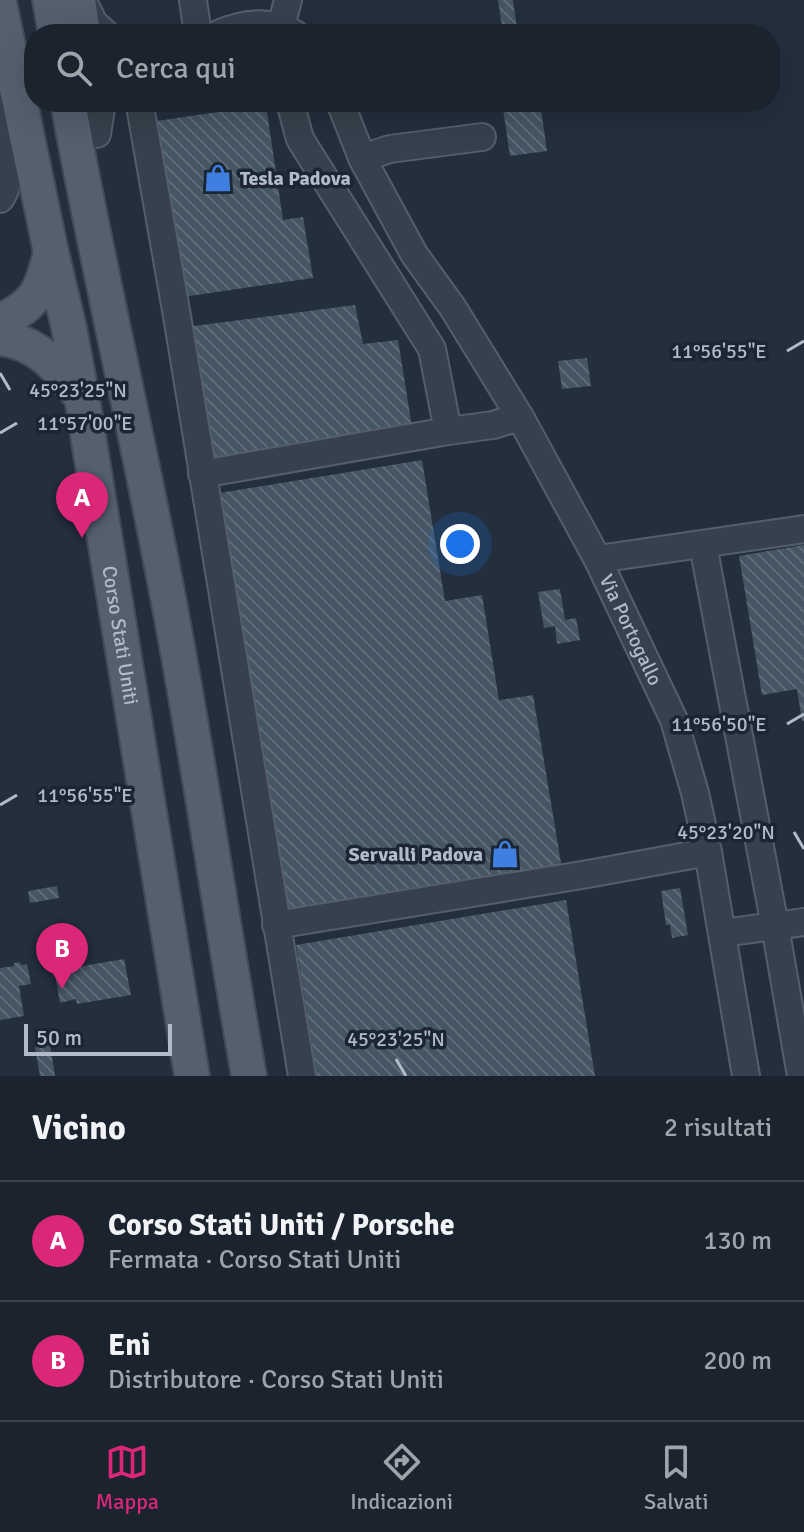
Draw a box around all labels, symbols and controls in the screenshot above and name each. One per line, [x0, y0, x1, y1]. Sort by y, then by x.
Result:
search box [24, 24, 780, 112]
icon: search [52, 46, 96, 90]
text: Cerca qui [116, 50, 236, 87]
shop icon: Tesla Padova [203, 163, 233, 193]
place label: Tesla Padova [240, 166, 351, 191]
text: 11°56'55"E [671, 339, 767, 364]
text: 45°23'25"N [29, 378, 127, 403]
text: 11°57'00"E [37, 411, 133, 436]
pin: A [56, 472, 108, 538]
your location [440, 524, 480, 564]
street label: Corso Stati Uniti [96, 564, 144, 707]
street label: Via Portogallo [594, 570, 668, 690]
text: 11°56'50"E [671, 712, 767, 737]
text: 11°56'55"E [37, 783, 133, 808]
text: 45°23'20"N [677, 820, 775, 845]
shop icon: Servalli Padova [490, 839, 520, 869]
place label: Servalli Padova [349, 842, 483, 867]
pin: B [36, 923, 88, 989]
scale bar [24, 1020, 172, 1056]
text: 50 m [36, 1024, 82, 1051]
text: 45°23'25"N [347, 1027, 445, 1052]
text: Vicino [32, 1107, 126, 1149]
text: 2 risultati [664, 1112, 772, 1144]
text: Corso Stati Uniti / Porsche [108, 1207, 455, 1244]
text: A [50, 1225, 66, 1257]
text: 130 m [703, 1225, 772, 1257]
text: Fermata · Corso Stati Uniti [108, 1244, 401, 1276]
text: Eni [108, 1327, 151, 1364]
text: B [50, 1345, 66, 1377]
text: 200 m [703, 1345, 772, 1377]
text: Distributore · Corso Stati Uniti [108, 1364, 444, 1396]
tab: Mappa [96, 1440, 159, 1515]
tab: Indicazioni [350, 1440, 453, 1515]
tab: Salvati [644, 1440, 708, 1515]

